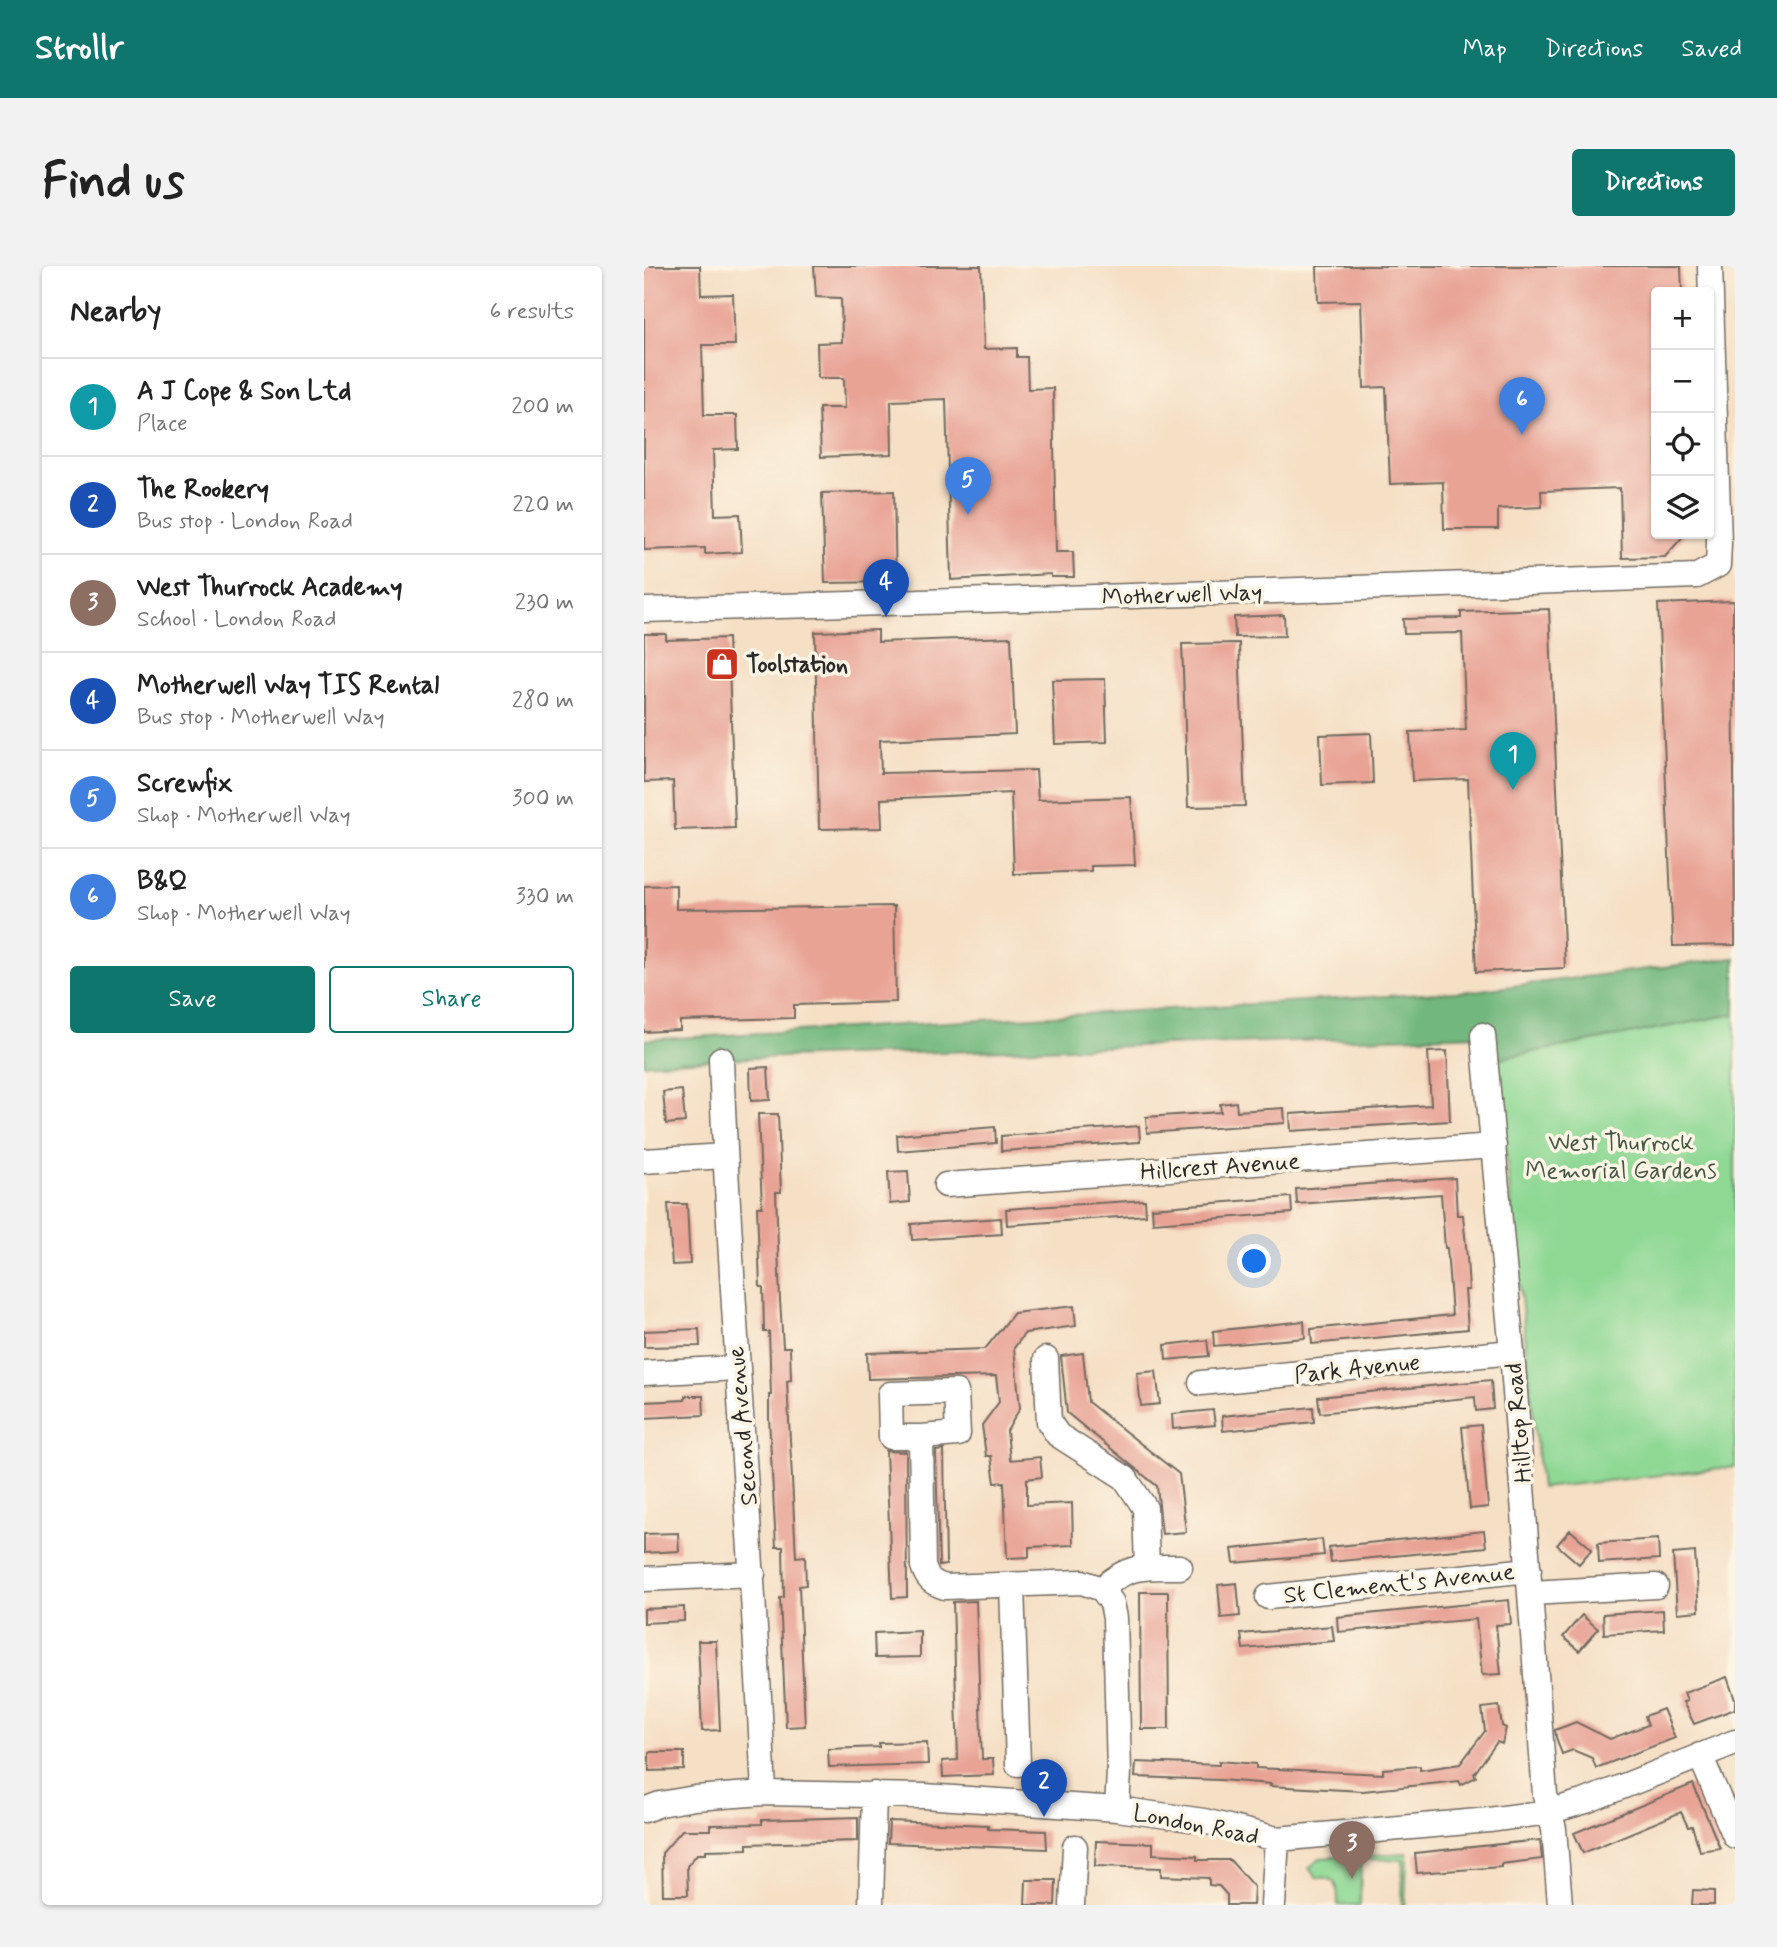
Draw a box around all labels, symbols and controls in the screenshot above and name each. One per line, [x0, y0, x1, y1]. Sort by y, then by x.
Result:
text: Strollr [35, 27, 124, 71]
text: Map [1463, 34, 1507, 65]
text: Directions [1545, 34, 1643, 65]
text: Saved [1681, 34, 1742, 65]
button: Directions [1572, 149, 1735, 216]
text: Find us [42, 150, 185, 215]
map controls [1651, 287, 1714, 539]
button: + [1651, 287, 1714, 350]
text: Nearby [70, 292, 161, 331]
text: 6 results [490, 297, 574, 327]
button: − [1651, 350, 1714, 413]
text: A J Cope & Son Ltd [137, 375, 351, 409]
pin: 6 [1499, 377, 1545, 435]
text: 1 [88, 392, 98, 422]
text: 200 m [511, 392, 574, 422]
text: Place [137, 409, 188, 439]
button: locate [1651, 413, 1714, 476]
pin: 5 [945, 457, 991, 515]
text: The Rookery [137, 473, 269, 507]
button: layers [1651, 476, 1714, 539]
text: 2 [87, 490, 99, 520]
text: 220 m [512, 490, 574, 520]
text: Bus stop · London Road [137, 507, 353, 537]
pin: 4 [863, 559, 909, 617]
text: West Thurrock Academy [137, 571, 403, 605]
street label: Motherwell Way [1101, 577, 1263, 614]
text: 3 [88, 588, 98, 618]
text: 230 m [515, 588, 574, 618]
text: School · London Road [137, 605, 336, 635]
shop icon: Toolstation [703, 645, 741, 683]
place label: Toolstation [746, 650, 848, 681]
text: Motherwell Way TIS Rental [137, 669, 439, 703]
text: 4 [86, 686, 100, 716]
text: 280 m [512, 686, 574, 716]
text: Bus stop · Motherwell Way [137, 703, 385, 733]
pin: 1 [1490, 732, 1536, 790]
text: Screwfix [137, 767, 232, 801]
text: 5 [86, 784, 100, 814]
text: 300 m [512, 784, 574, 814]
text: Shop · Motherwell Way [137, 801, 351, 831]
text: B&Q [137, 865, 188, 899]
text: 6 [87, 882, 99, 912]
text: 330 m [516, 882, 574, 912]
text: Shop · Motherwell Way [137, 899, 351, 929]
button: Save [70, 966, 315, 1033]
button: Share [329, 966, 574, 1033]
park label: West Thurrock Memorial Gardens [1525, 1128, 1717, 1187]
street label: Hillcrest Avenue [1139, 1146, 1301, 1189]
your location [1237, 1244, 1271, 1278]
street label: Second Avenue [721, 1345, 766, 1507]
street label: Park Avenue [1293, 1347, 1422, 1392]
street label: Hilltop Road [1499, 1361, 1540, 1484]
street label: St Clement's Avenue [1282, 1557, 1516, 1612]
pin: 2 [1021, 1759, 1067, 1817]
street label: London Road [1130, 1798, 1261, 1853]
pin: 3 [1329, 1821, 1375, 1879]

